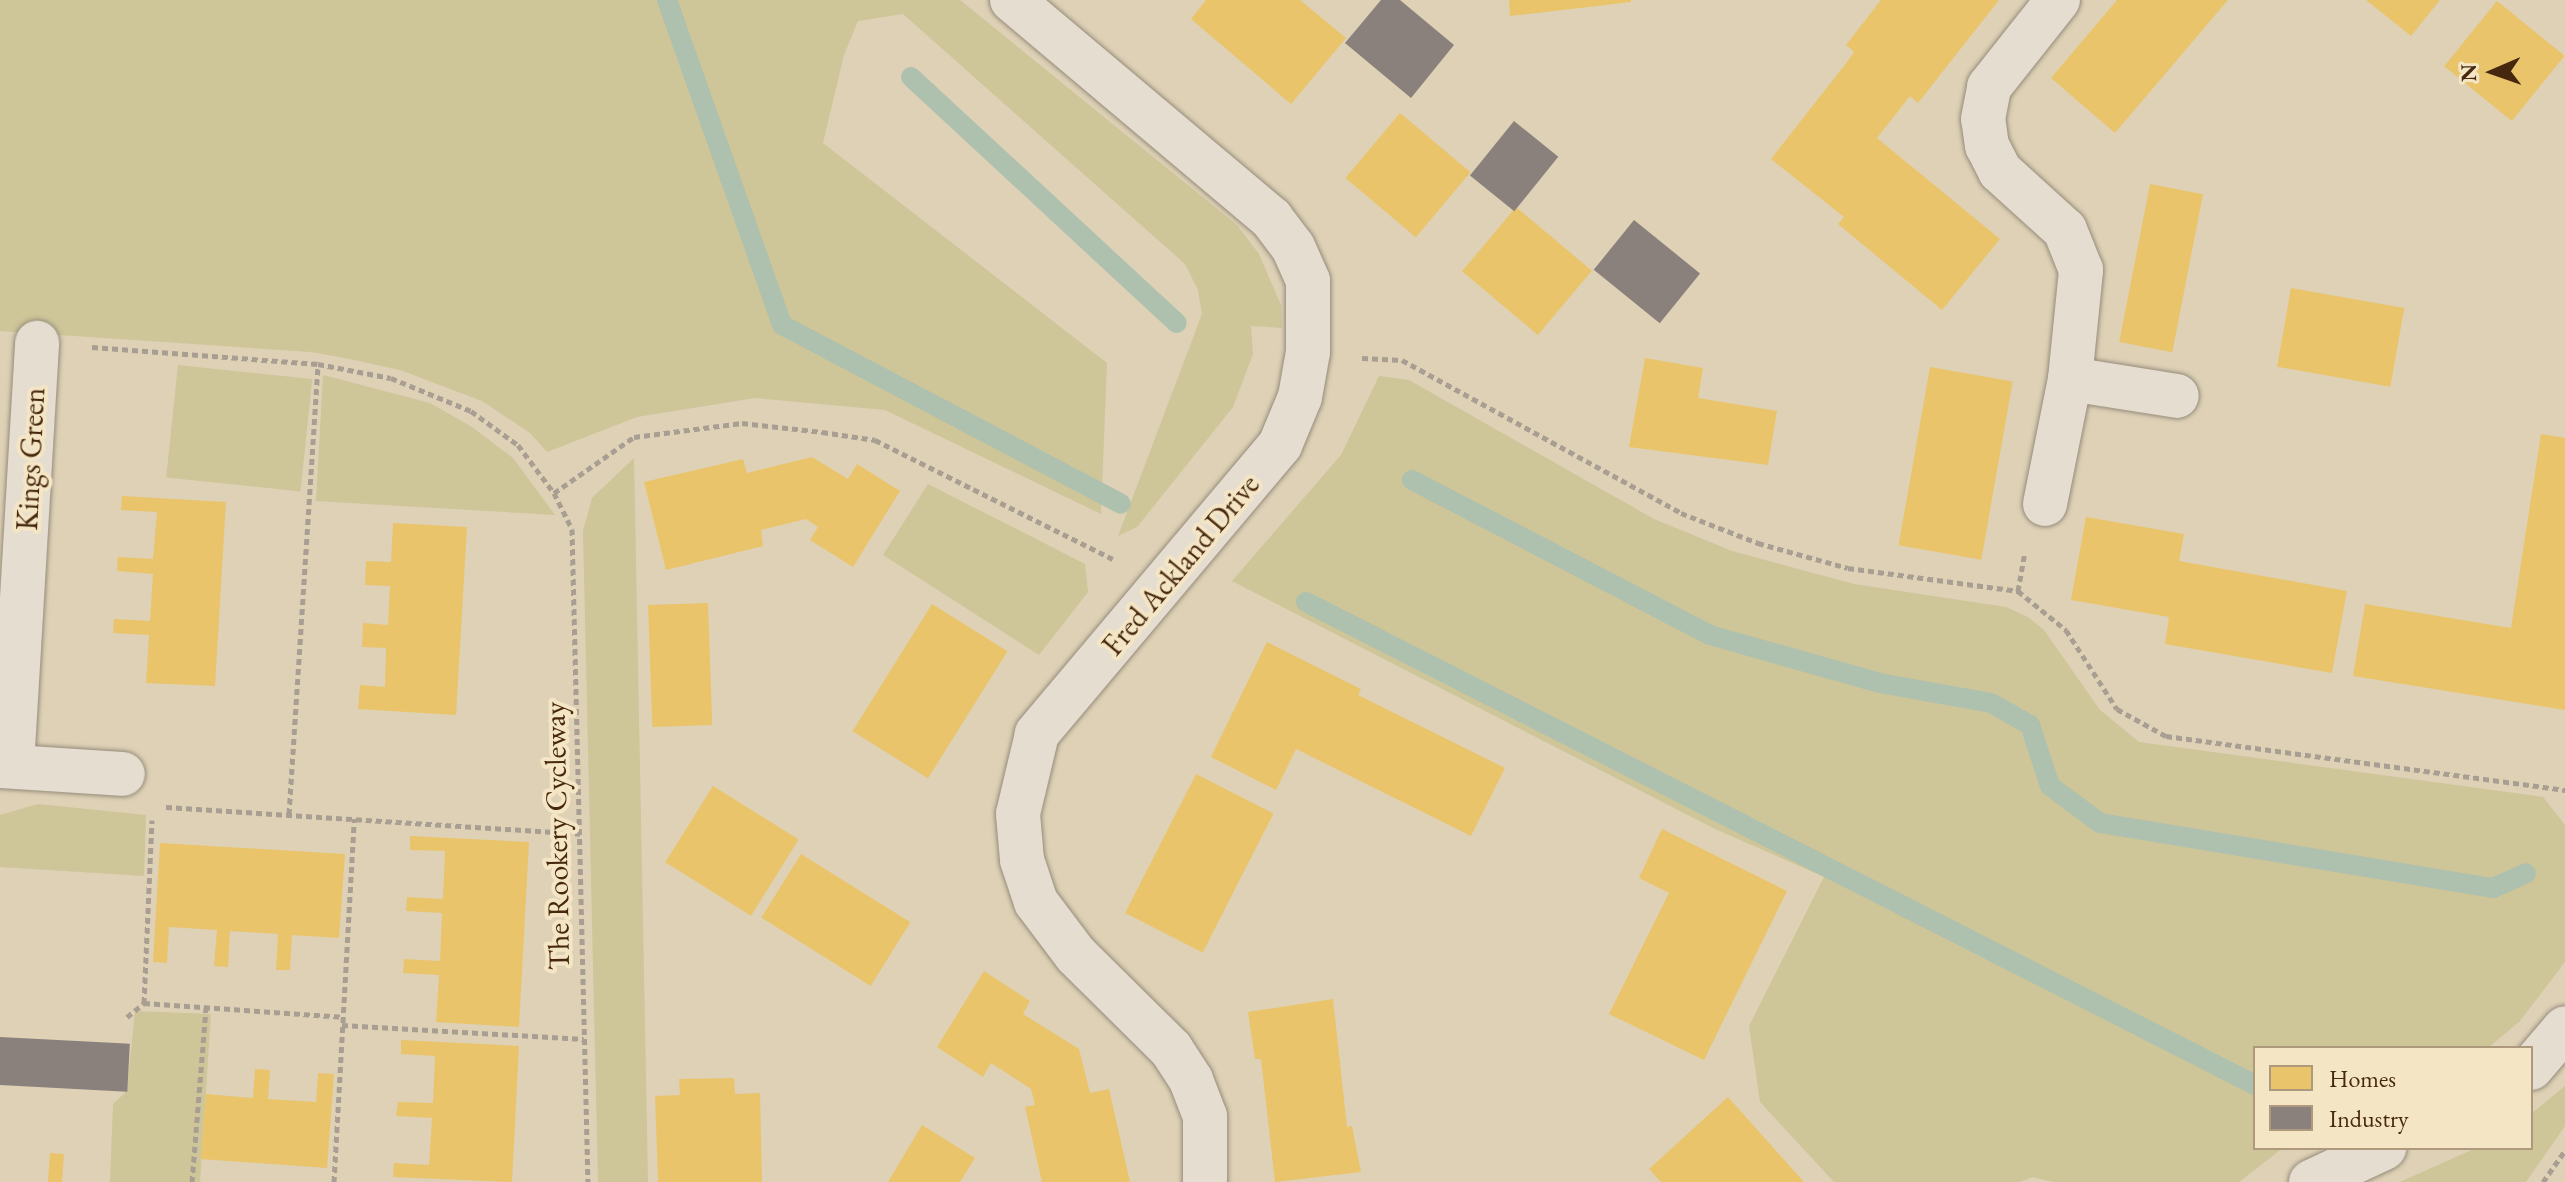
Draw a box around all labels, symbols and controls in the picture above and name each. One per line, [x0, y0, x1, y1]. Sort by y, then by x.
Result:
north arrow [2453, 32, 2533, 112]
text: N [2454, 63, 2483, 82]
street label: Kings Green [9, 387, 53, 531]
street label: Fred Ackland Drive [1095, 467, 1267, 663]
street label: The Rookery Cycleway [537, 701, 577, 971]
legend [2253, 1046, 2533, 1150]
text: Homes [2329, 1063, 2396, 1094]
text: Industry [2329, 1103, 2408, 1134]

